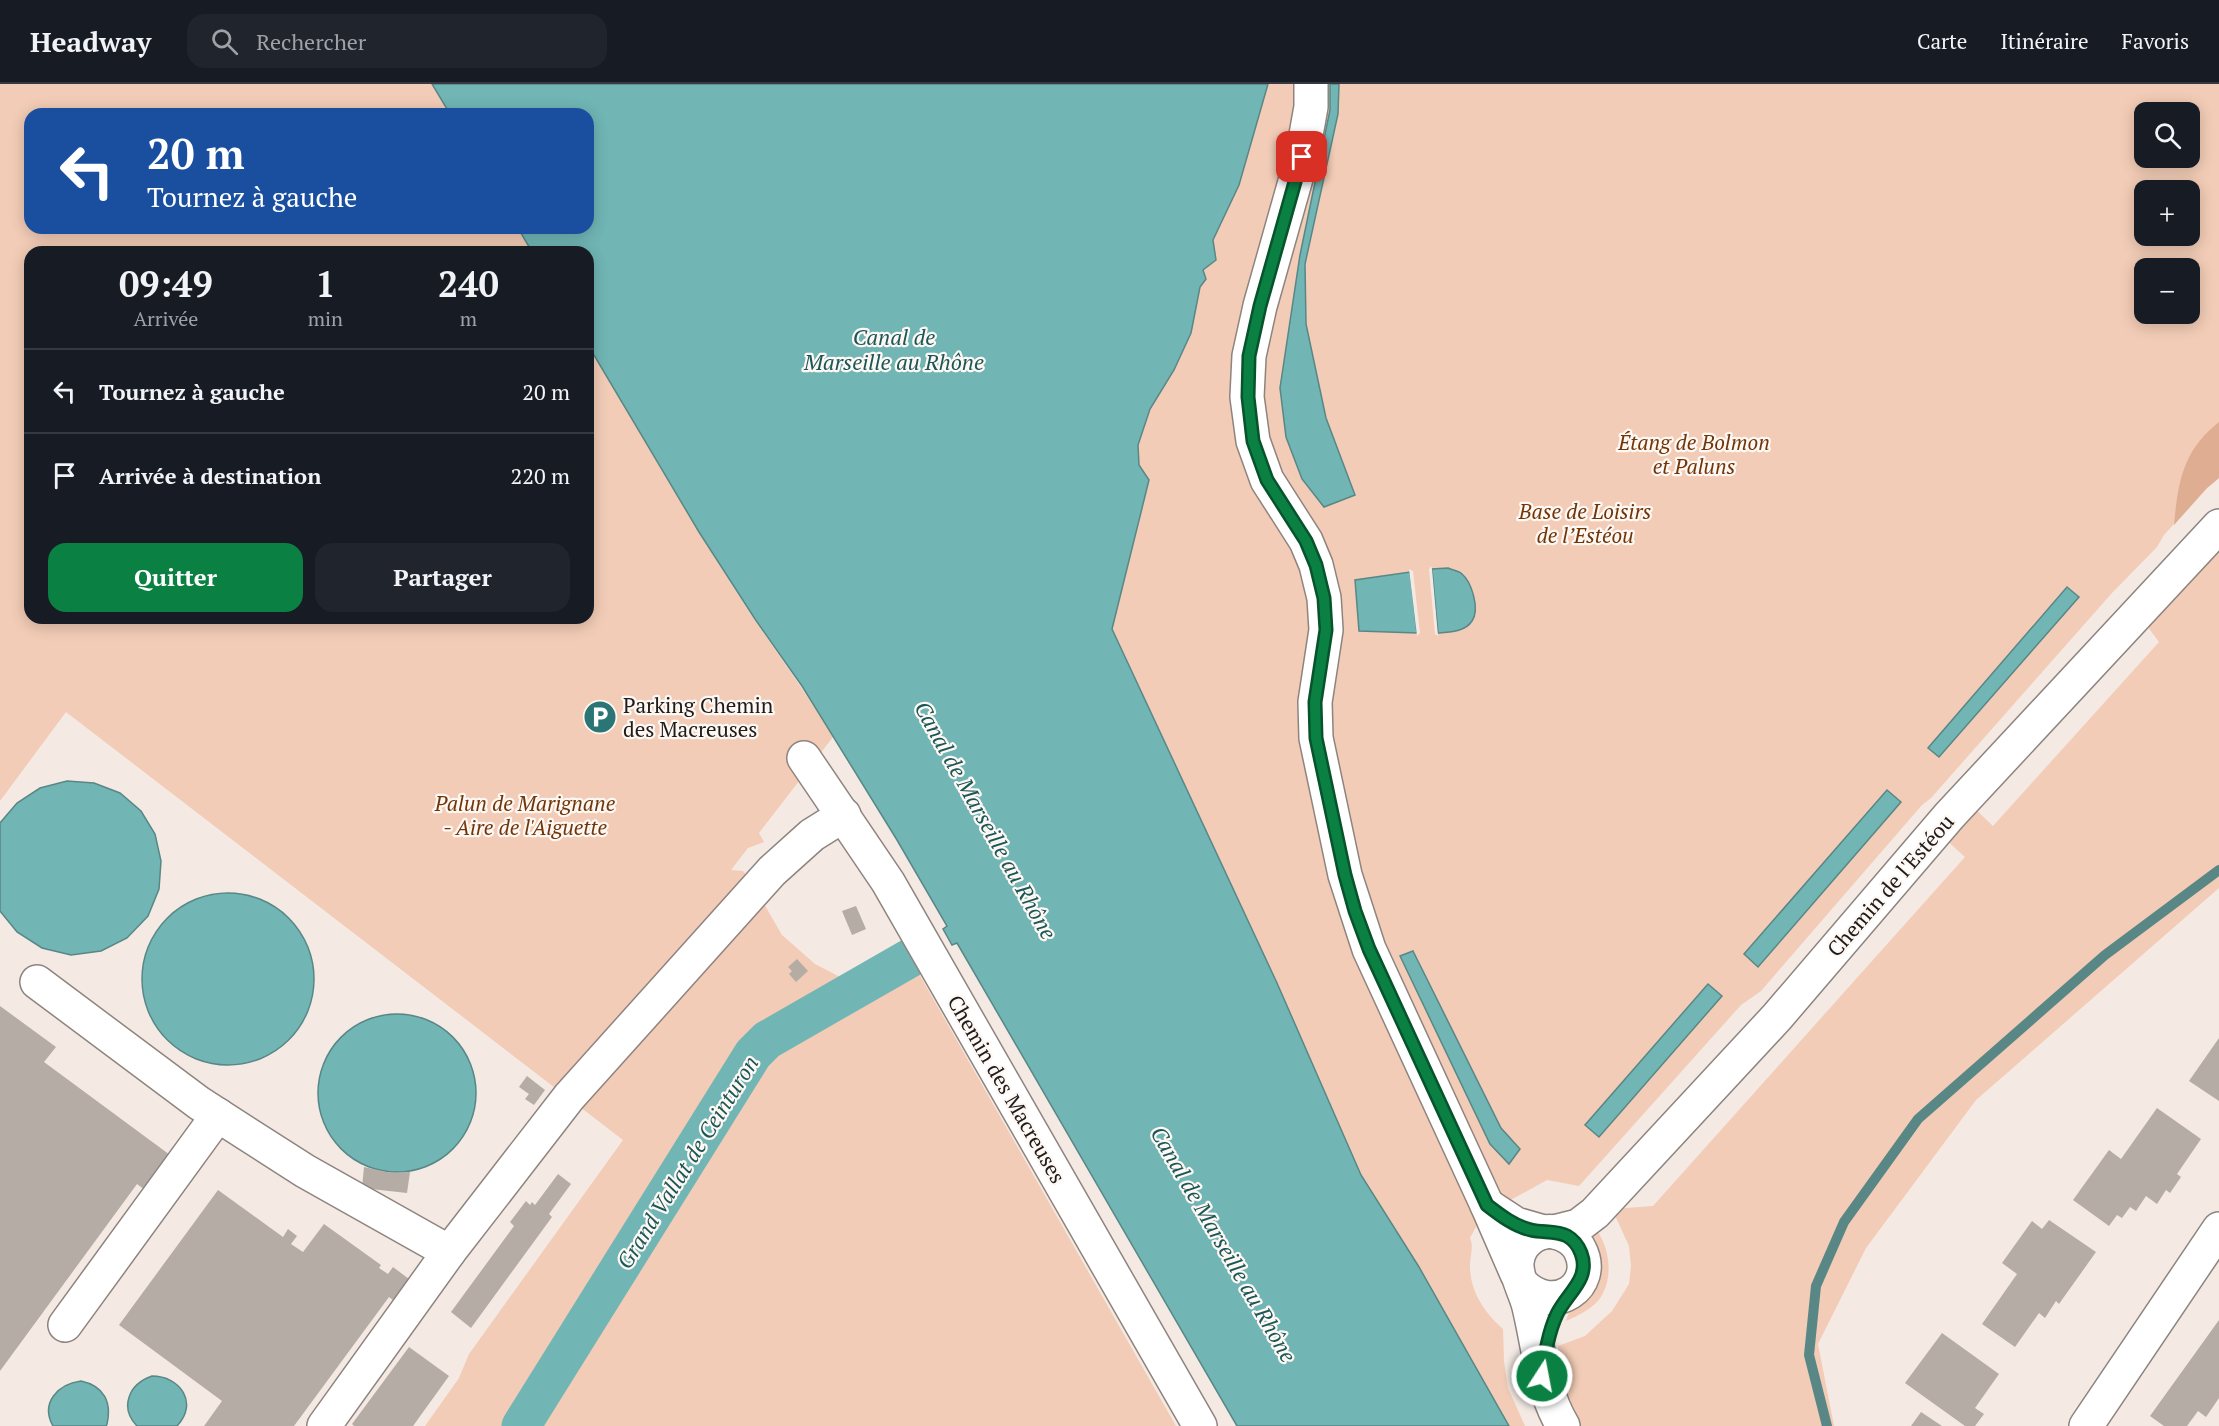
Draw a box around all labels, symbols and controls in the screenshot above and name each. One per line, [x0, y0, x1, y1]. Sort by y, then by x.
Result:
search box [187, 14, 607, 68]
text: Headway [30, 23, 151, 60]
icon: search [208, 25, 241, 58]
text: Rechercher [256, 27, 366, 56]
text: Carte [1917, 27, 1967, 55]
text: Itinéraire [2000, 27, 2089, 55]
text: Favoris [2122, 27, 2189, 55]
map controls [2134, 102, 2200, 324]
button: search [2134, 102, 2200, 168]
text: 20 m [147, 125, 245, 181]
pin [1276, 131, 1327, 182]
icon: left [48, 132, 126, 210]
icon: arrive [1285, 140, 1318, 173]
text: Tournez à gauche [147, 179, 357, 215]
button: + [2134, 180, 2200, 246]
button: − [2134, 258, 2200, 324]
text: 09:49 [119, 260, 213, 307]
text: 1 [315, 260, 336, 307]
text: 240 [438, 260, 499, 307]
text: Arrivée [133, 305, 198, 332]
text: min [308, 305, 343, 332]
text: m [460, 305, 477, 332]
water label: Canal de Marseille au Rhône [803, 322, 984, 376]
icon: left [48, 375, 81, 408]
text: Tournez à gauche [99, 377, 285, 406]
text: 20 m [522, 377, 570, 406]
park label: Étang de Bolmon et Paluns [1617, 428, 1770, 480]
icon: arrive [48, 459, 81, 492]
text: Arrivée à destination [99, 461, 321, 490]
text: 220 m [510, 461, 570, 490]
park label: Base de Loisirs de l’Estéou [1518, 497, 1651, 549]
button: Quitter [48, 543, 303, 612]
button: Partager [315, 543, 570, 612]
place label: Parking Chemin des Macreuses [623, 691, 774, 743]
water label: Canal de Marseille au Rhône [908, 696, 1064, 944]
parking icon: Parking Chemin des Macreuses [582, 699, 618, 735]
park label: Palun de Marignane - Aire de l'Aiguette [434, 789, 616, 841]
street label: Chemin de l'Estéou [1820, 808, 1960, 962]
street label: Chemin des Macreuses [942, 990, 1072, 1188]
water label: Grand Vallat de Ceinturon [609, 1050, 765, 1274]
water label: Canal de Marseille au Rhône [1144, 1121, 1304, 1367]
position arrow [1510, 1344, 1574, 1408]

